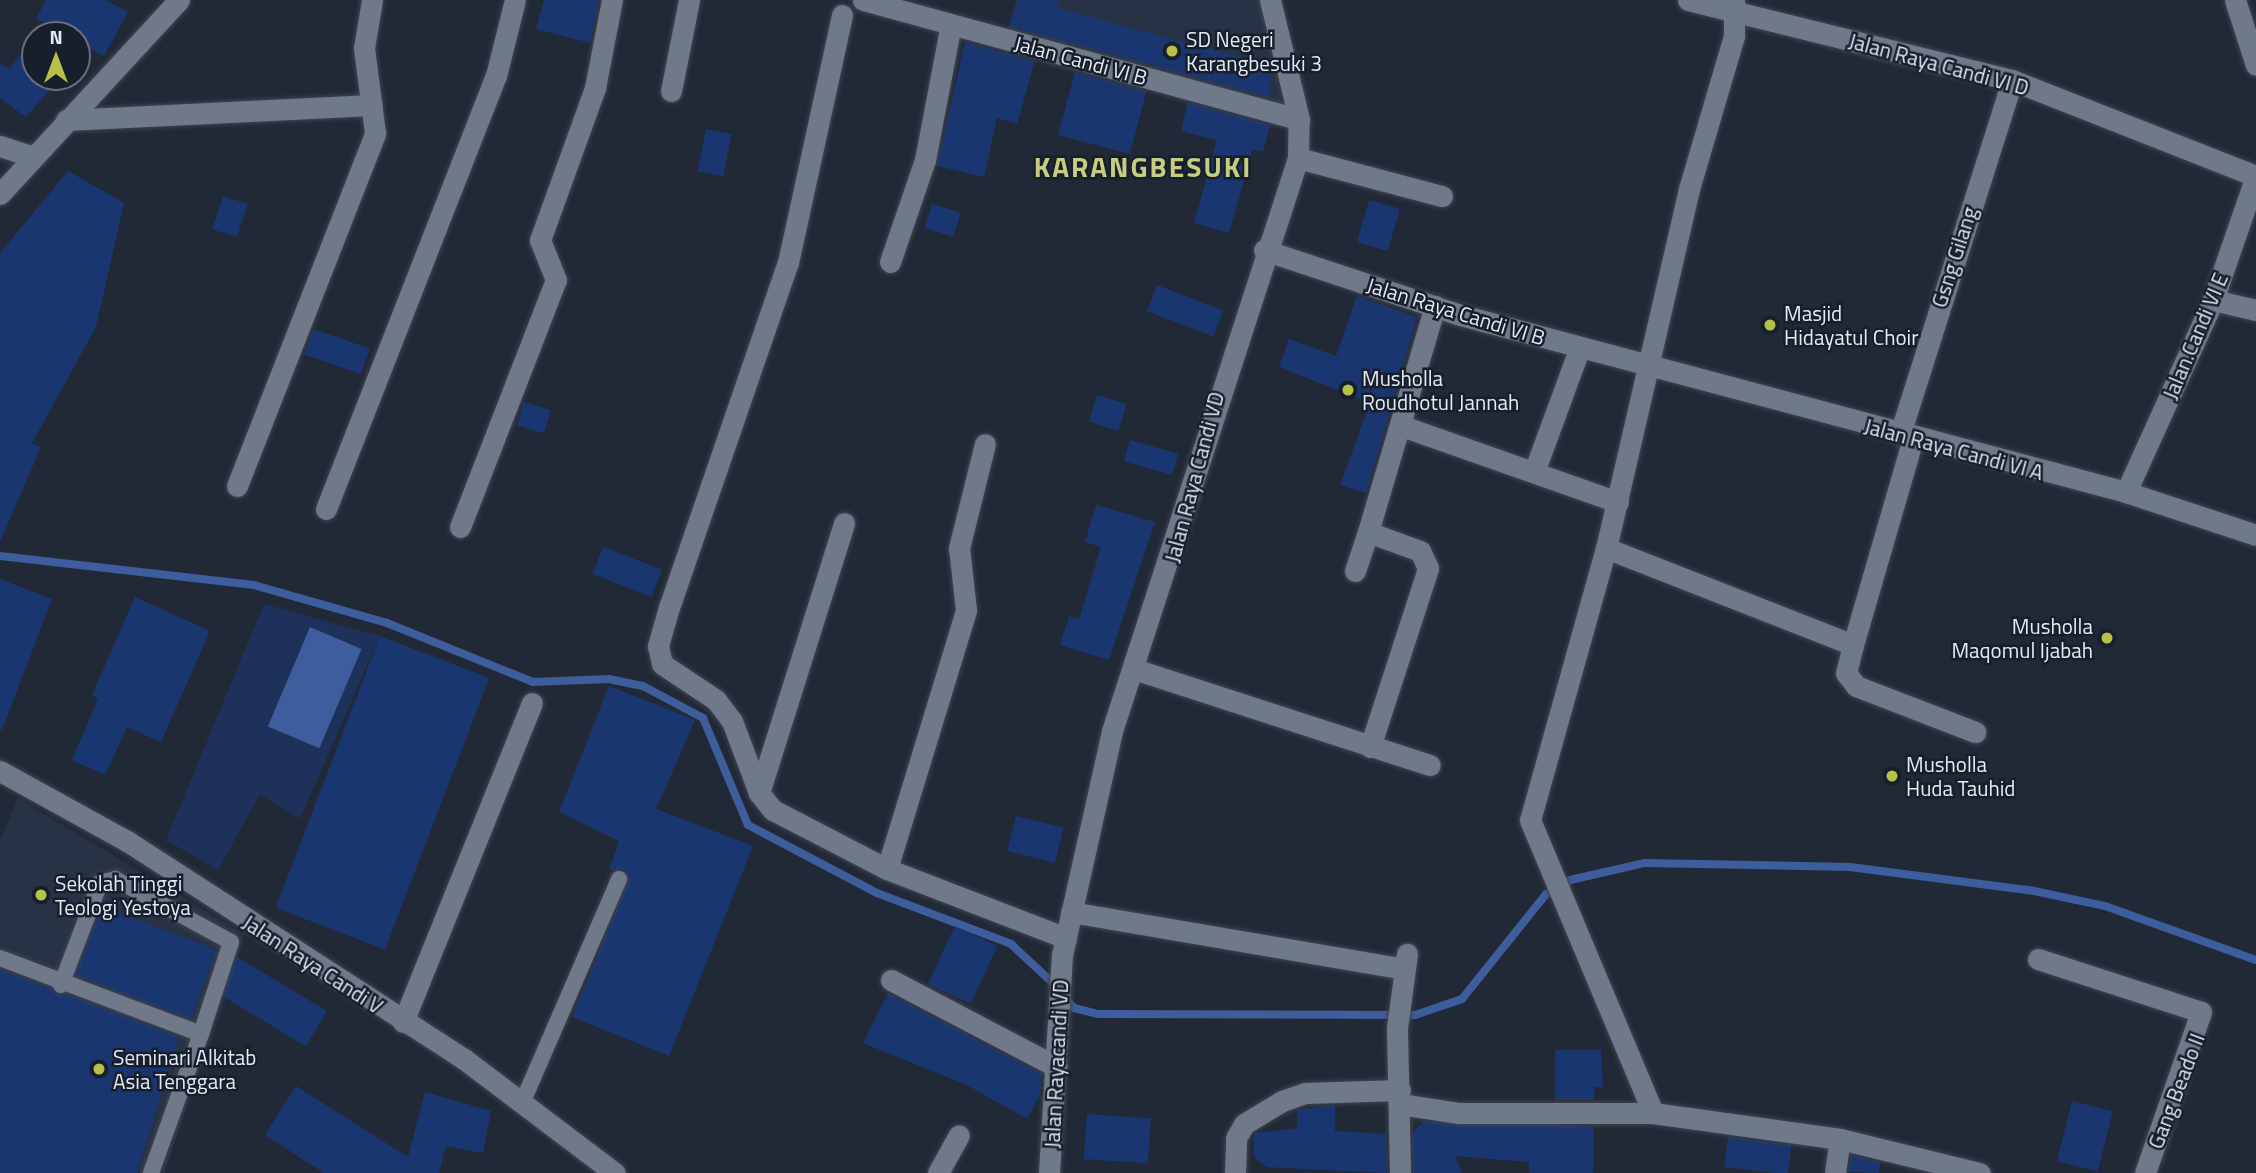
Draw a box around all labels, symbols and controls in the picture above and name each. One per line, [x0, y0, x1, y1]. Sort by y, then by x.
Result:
north arrow [21, 21, 91, 91]
text: N [49, 22, 63, 51]
place label: SD Negeri Karangbesuki 3 [1186, 26, 1322, 76]
street label: Jalan Raya Candi VI D [1846, 28, 2032, 100]
street label: Jalan Candi VI B [1012, 30, 1150, 90]
marker: SD Negeri Karangbesuki 3 [1164, 43, 1180, 59]
district label: KARANGBESUKI [1035, 150, 1251, 184]
street label: Gsng Gilang [1926, 203, 1982, 311]
street label: Jalan.Candi VI E [2157, 269, 2233, 403]
street label: Jalan Raya Candi VI B [1364, 272, 1548, 350]
place label: Masjid Hidayatul Choir [1784, 300, 1918, 350]
marker: Masjid Hidayatul Choir [1762, 317, 1778, 333]
place label: Musholla Roudhotul Jannah [1362, 365, 1519, 415]
marker: Musholla Roudhotul Jannah [1340, 382, 1356, 398]
street label: Jalan Raya Candi VD [1159, 389, 1229, 565]
street label: Jalan Raya Candi VI A [1862, 413, 2046, 485]
place label: Musholla Maqomul Ijabah [1951, 613, 2093, 663]
marker: Musholla Maqomul Ijabah [2099, 630, 2115, 646]
place label: Musholla Huda Tauhid [1906, 751, 2015, 801]
marker: Musholla Huda Tauhid [1884, 768, 1900, 784]
place label: Sekolah Tinggi Teologi Yestoya [55, 870, 191, 920]
marker: Sekolah Tinggi Teologi Yestoya [33, 887, 49, 903]
street label: Jalan Raya Candi V [238, 909, 388, 1019]
street label: Jalan Rayacandi VD [1039, 979, 1073, 1149]
street label: Gang Beado II [2142, 1030, 2210, 1152]
place label: Seminari Alkitab Asia Tenggara [113, 1044, 256, 1094]
marker: Seminari Alkitab Asia Tenggara [91, 1061, 107, 1077]

